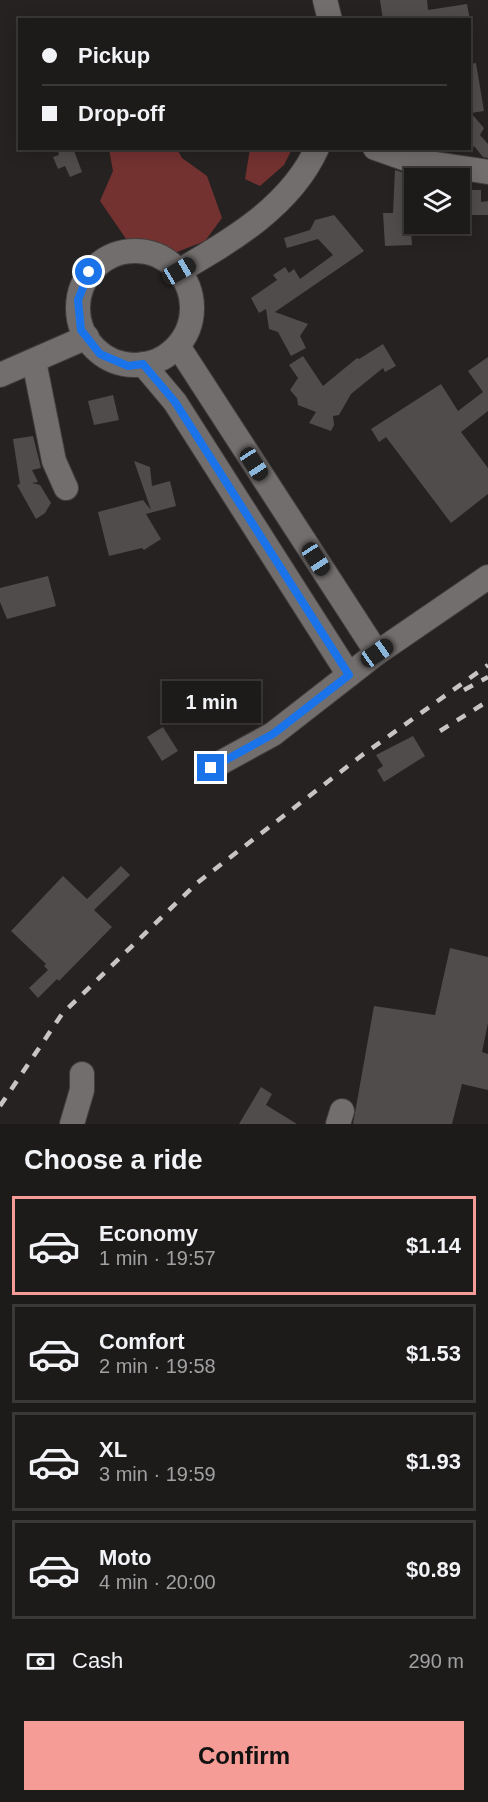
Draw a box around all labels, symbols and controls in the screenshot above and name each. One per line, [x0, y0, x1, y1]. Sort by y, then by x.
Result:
text: Pickup [78, 43, 150, 68]
text: Drop-off [78, 101, 165, 126]
map controls [404, 168, 470, 234]
button: layers [404, 168, 470, 234]
car [159, 254, 199, 288]
route start [75, 258, 102, 285]
car [237, 444, 271, 484]
car [299, 539, 333, 579]
car [357, 635, 397, 671]
callout: 1 min [162, 681, 260, 723]
text: 1 min [185, 691, 238, 713]
route end [197, 754, 224, 781]
text: Choose a ride [24, 1145, 203, 1175]
icon: car [27, 1219, 81, 1273]
text: Economy [99, 1221, 198, 1246]
text: $1.14 [406, 1233, 461, 1258]
text: 1 min · 19:57 [99, 1247, 216, 1269]
icon: car [27, 1327, 81, 1381]
text: Comfort [99, 1329, 185, 1354]
text: $1.53 [406, 1341, 461, 1366]
text: 2 min · 19:58 [99, 1355, 216, 1377]
icon: car [27, 1435, 81, 1489]
text: XL [99, 1437, 127, 1462]
text: $1.93 [406, 1449, 461, 1474]
text: 3 min · 19:59 [99, 1463, 216, 1485]
icon: car [27, 1543, 81, 1597]
text: Moto [99, 1545, 152, 1570]
text: $0.89 [406, 1557, 461, 1582]
text: 4 min · 20:00 [99, 1571, 216, 1593]
icon: cash [24, 1645, 57, 1678]
text: Cash [72, 1648, 123, 1673]
text: 290 m [408, 1650, 464, 1672]
button: Confirm [24, 1721, 464, 1790]

